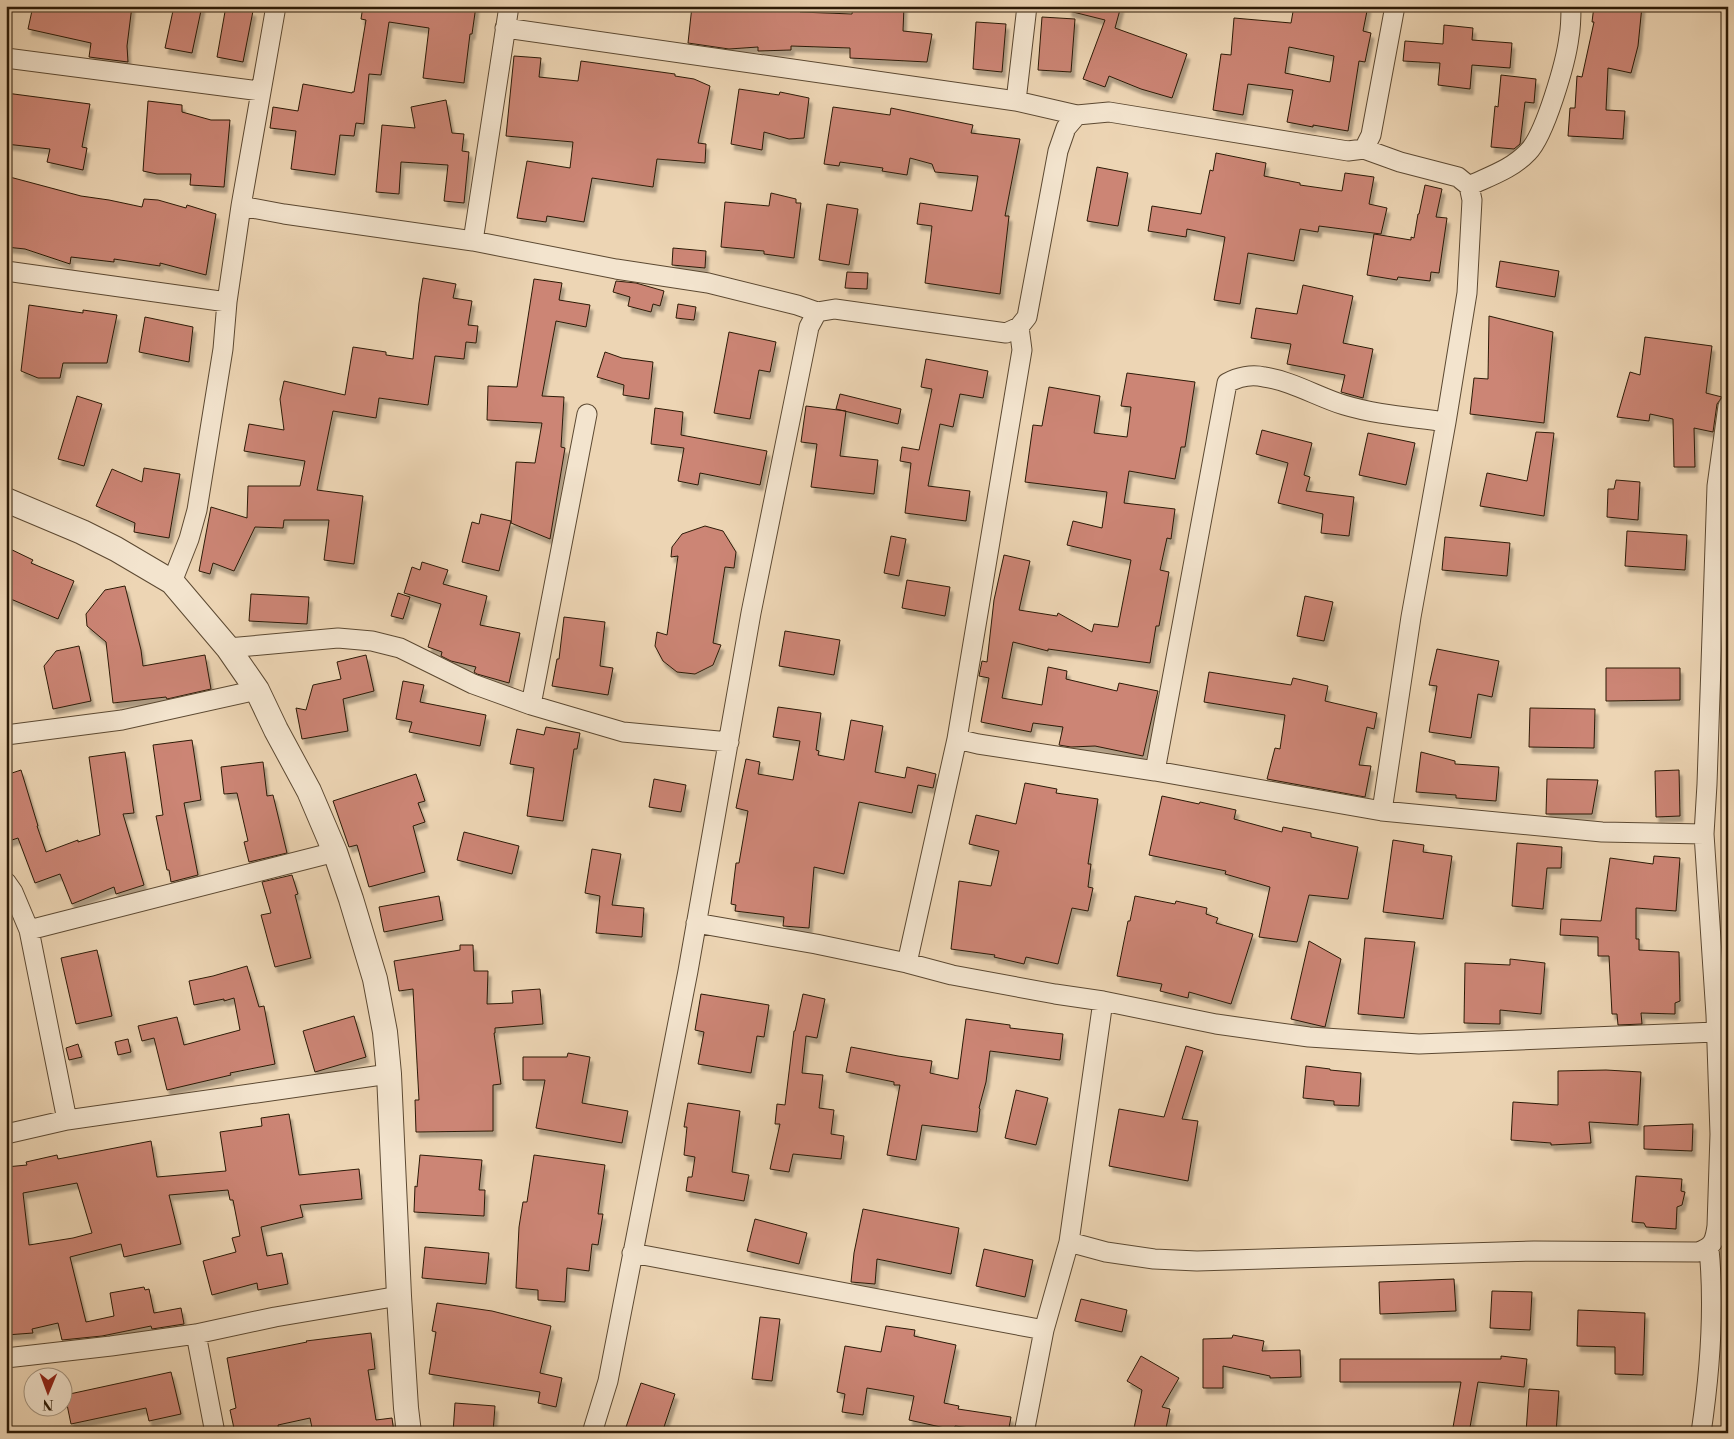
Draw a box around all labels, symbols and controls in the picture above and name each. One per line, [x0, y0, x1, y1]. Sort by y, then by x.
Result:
north arrow [22, 1366, 72, 1416]
text: N [42, 1395, 53, 1413]

